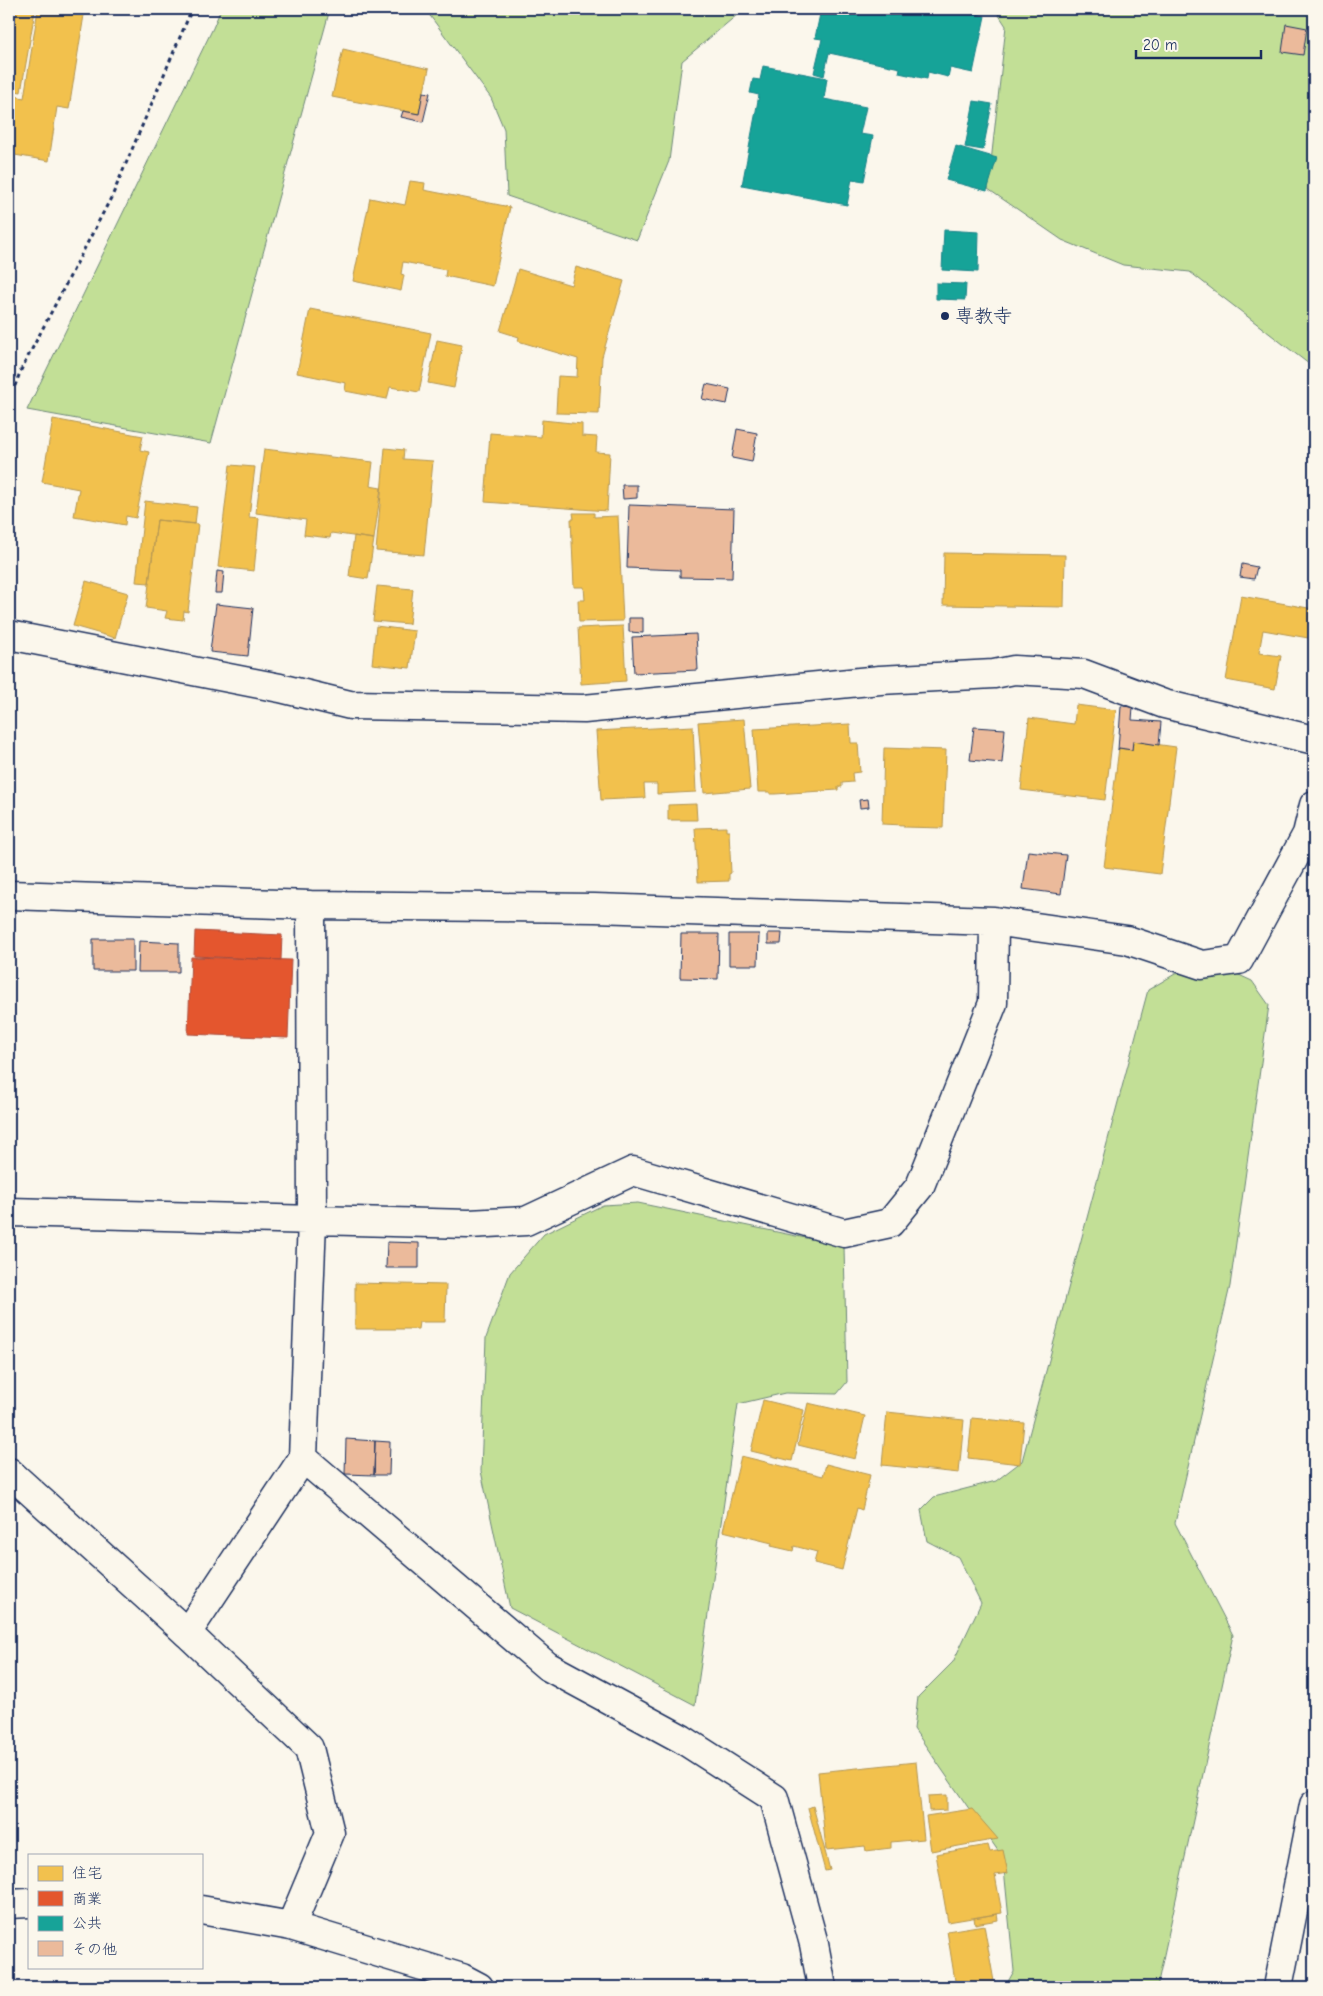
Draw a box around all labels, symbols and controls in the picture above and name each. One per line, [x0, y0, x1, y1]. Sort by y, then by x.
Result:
scale bar [1136, 28, 1260, 60]
text: 20 m [1143, 36, 1177, 54]
place label: 専教寺 [955, 305, 1012, 327]
marker: 専教寺 [939, 310, 951, 322]
legend [28, 1854, 202, 1968]
text: 住宅 [72, 1864, 102, 1882]
text: 商業 [72, 1890, 102, 1908]
text: 公共 [72, 1914, 102, 1932]
text: その他 [72, 1940, 117, 1958]

